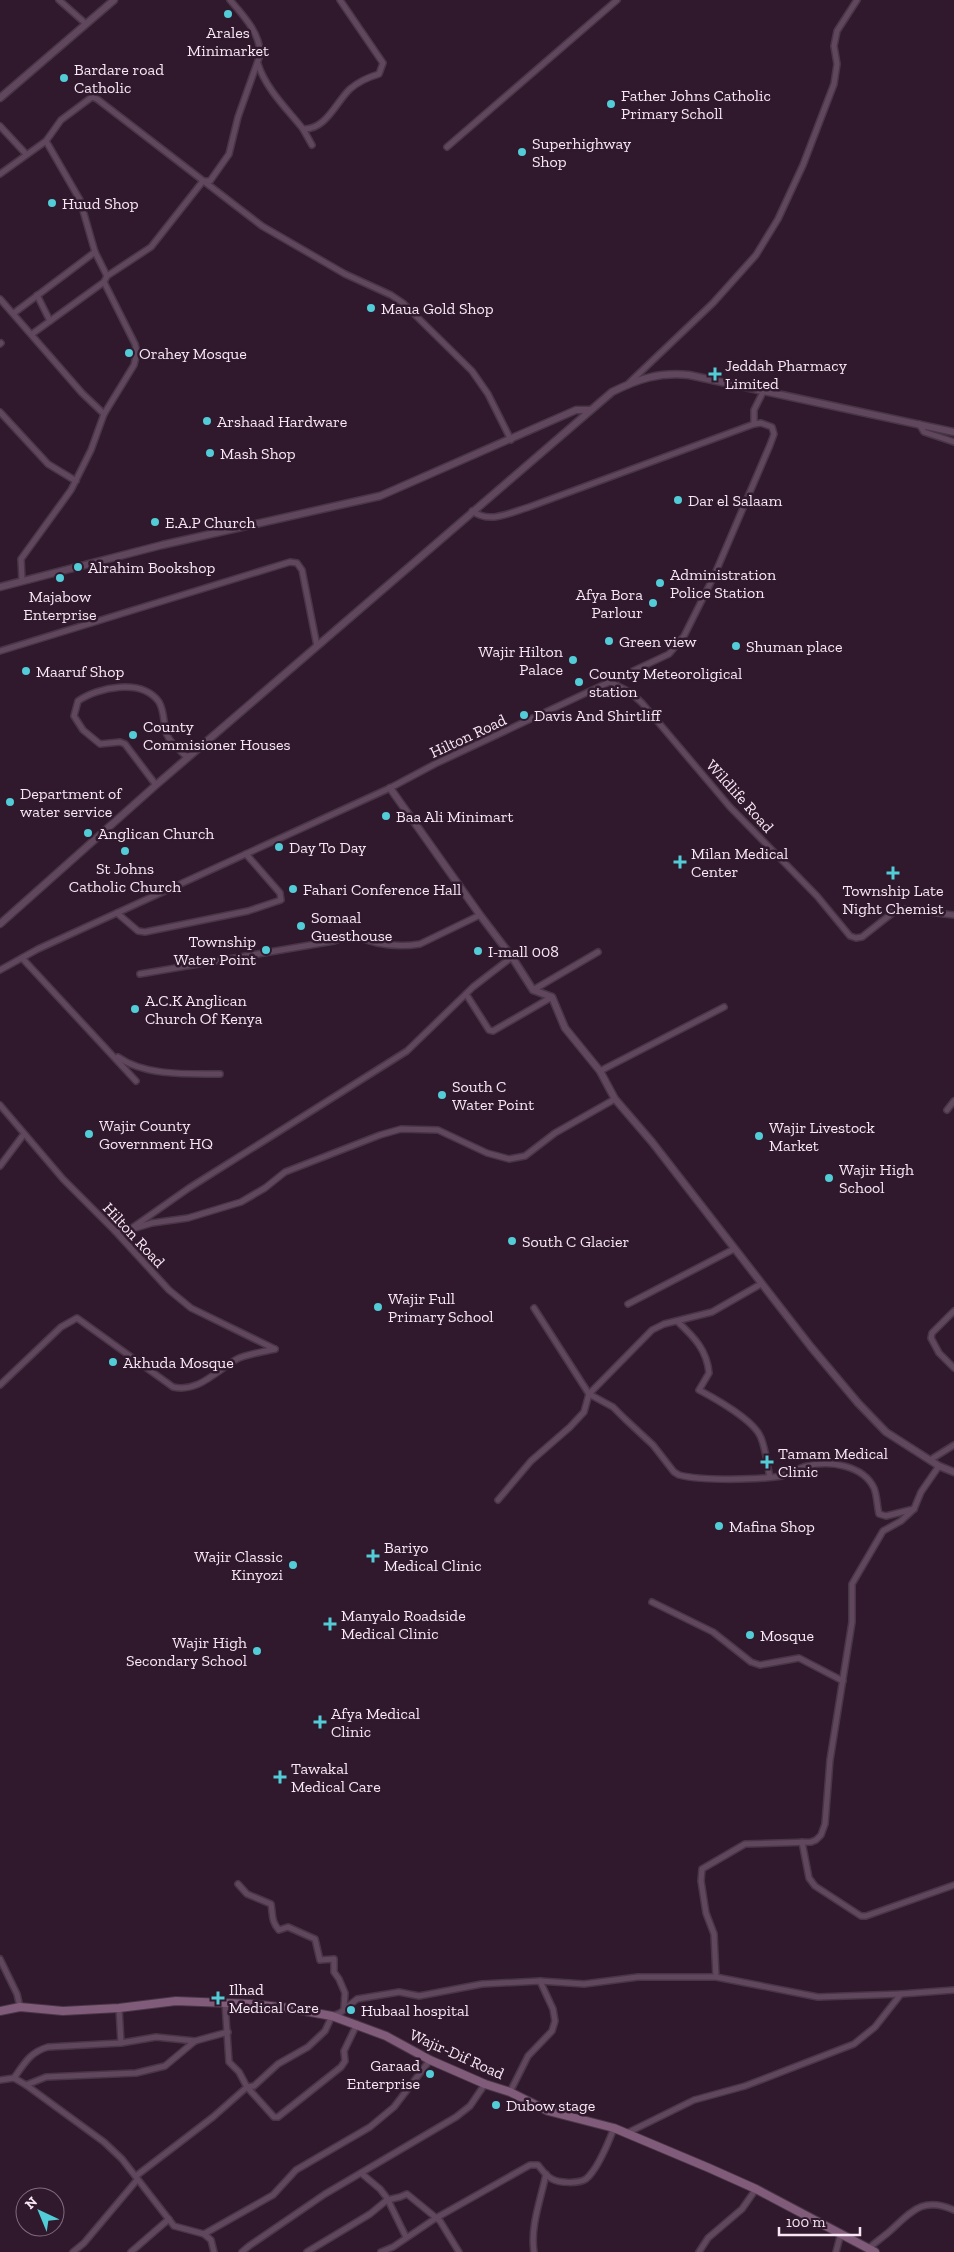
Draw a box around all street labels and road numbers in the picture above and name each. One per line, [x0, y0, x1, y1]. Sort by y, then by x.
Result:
street label: Hilton Road [427, 710, 509, 762]
street label: Wildlife Road [702, 756, 778, 837]
street label: Hilton Road [99, 1198, 169, 1272]
street label: Wajir-Dif Road [407, 2025, 507, 2083]

